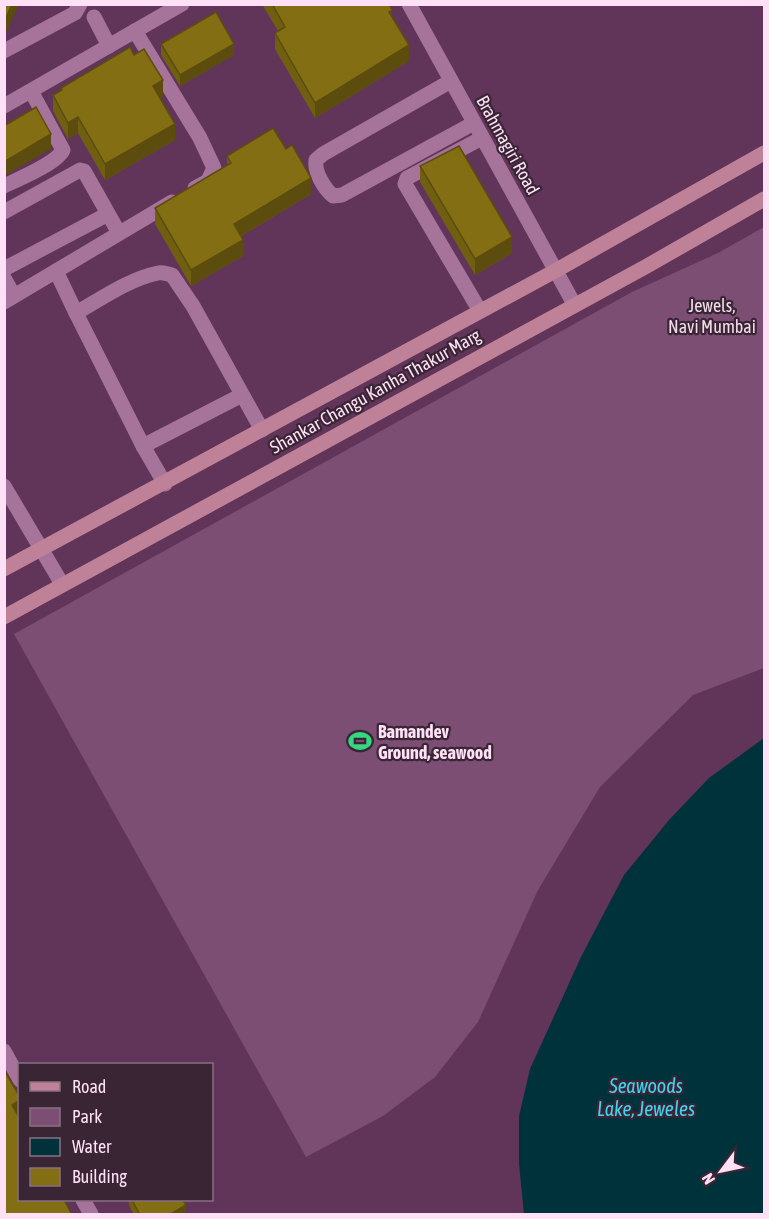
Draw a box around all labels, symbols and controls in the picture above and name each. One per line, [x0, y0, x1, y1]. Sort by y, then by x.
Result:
street label: Brahmagiri Road [472, 92, 544, 198]
park label: Jewels, Navi Mumbai [668, 295, 756, 337]
street label: Shankar Changu Kanha Thakur Marg [266, 324, 484, 458]
place label: Bamandev Ground, seawood [378, 721, 492, 763]
sports icon: Bamandev Ground, seawood [347, 728, 373, 754]
legend [18, 1063, 213, 1201]
water label: Seawoods Lake, Jeweles [597, 1074, 695, 1120]
text: Road [72, 1076, 106, 1097]
text: Park [72, 1106, 102, 1127]
text: Water [72, 1136, 112, 1157]
north arrow [691, 1141, 751, 1201]
text: Building [72, 1166, 127, 1187]
text: N [698, 1170, 718, 1188]

